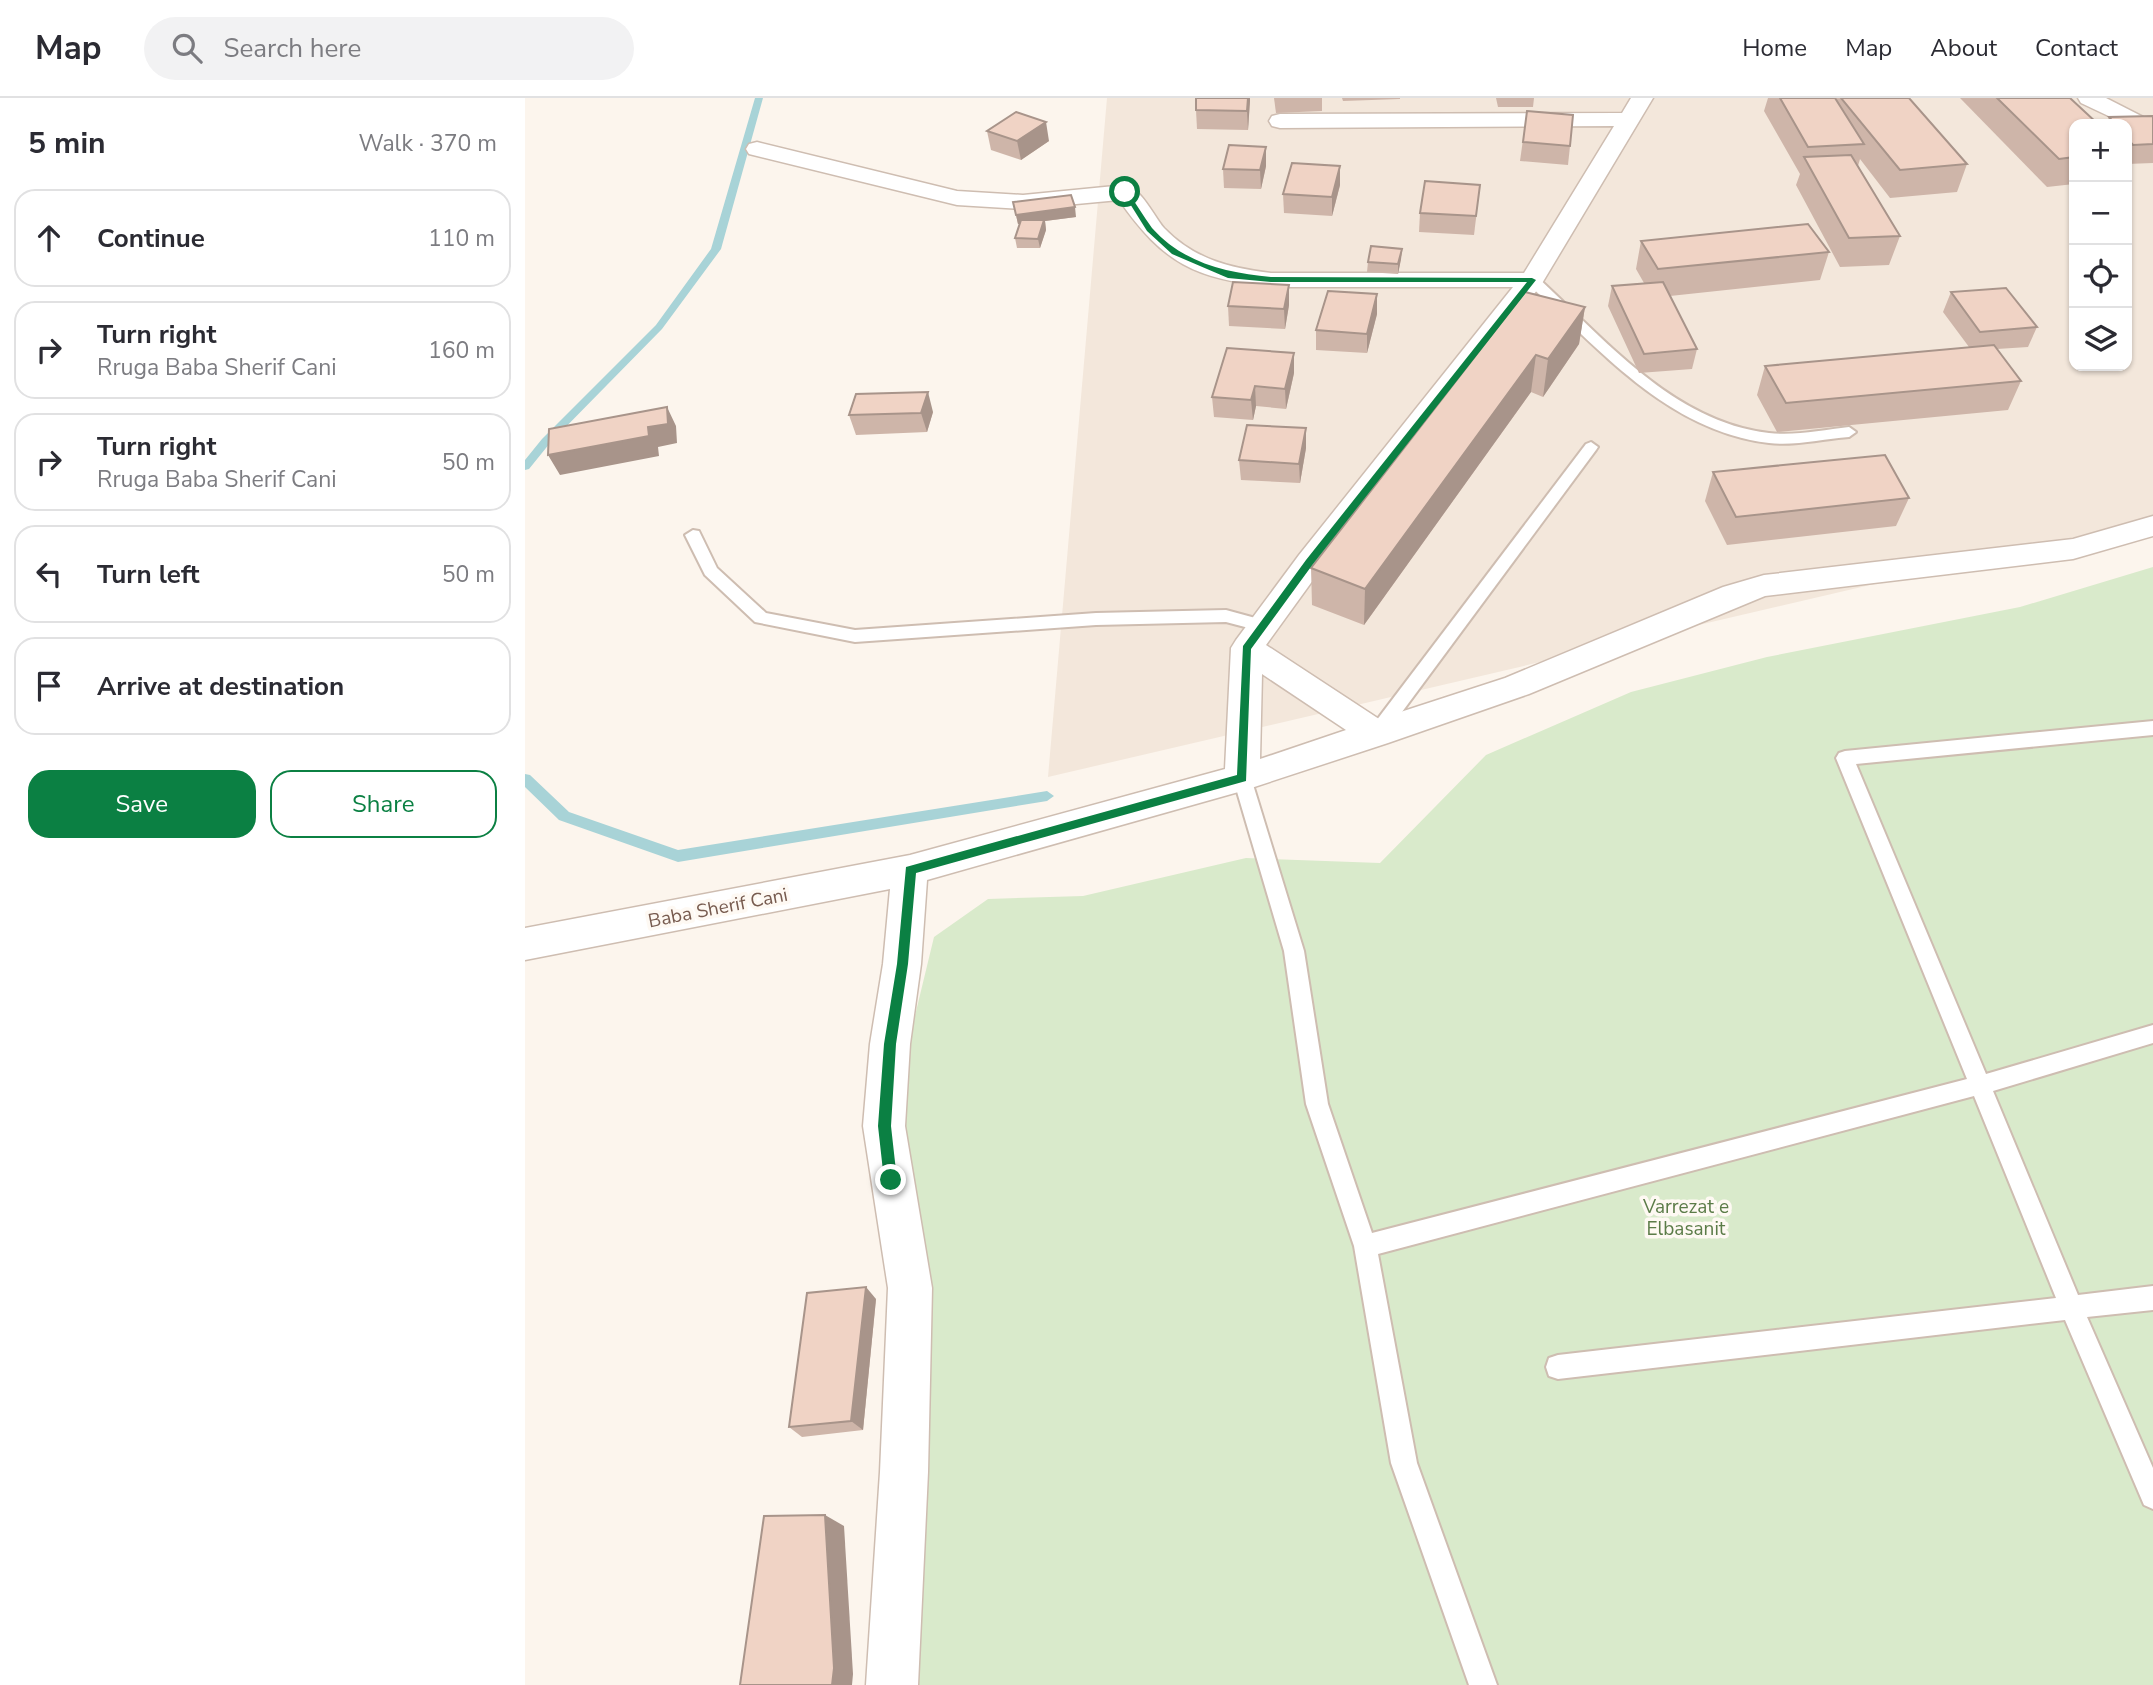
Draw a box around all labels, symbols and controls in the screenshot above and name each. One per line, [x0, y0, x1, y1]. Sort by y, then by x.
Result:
search box [144, 17, 634, 80]
text: Map [35, 26, 102, 71]
icon: search [168, 29, 206, 67]
text: Search here [224, 31, 361, 66]
text: Home [1742, 32, 1807, 64]
text: Map [1845, 32, 1892, 64]
text: About [1930, 32, 1997, 64]
text: Contact [2035, 32, 2118, 64]
map controls [2069, 119, 2132, 371]
button: + [2069, 119, 2132, 182]
text: 5 min [28, 123, 106, 164]
text: Walk · 370 m [358, 128, 497, 159]
route start [1109, 176, 1140, 207]
button: − [2069, 182, 2132, 245]
icon: ahead [30, 219, 68, 257]
text: Continue [97, 221, 205, 256]
text: 110 m [428, 223, 495, 254]
button: locate [2069, 245, 2132, 308]
button: layers [2069, 308, 2132, 371]
text: Turn right [97, 317, 216, 352]
icon: right [30, 331, 68, 369]
text: 160 m [428, 335, 495, 366]
text: Rruga Baba Sherif Cani [97, 352, 337, 383]
text: Turn right [97, 429, 216, 464]
icon: right [30, 443, 68, 481]
text: 50 m [442, 447, 495, 478]
text: Rruga Baba Sherif Cani [97, 464, 337, 495]
icon: left [30, 555, 68, 593]
text: Turn left [97, 557, 200, 592]
text: 50 m [442, 559, 495, 590]
icon: arrive [30, 667, 68, 705]
text: Arrive at destination [97, 669, 344, 704]
button: Save [28, 770, 256, 838]
button: Share [270, 770, 497, 838]
street label: Baba Sherif Cani [646, 882, 790, 934]
route end [875, 1164, 906, 1195]
park label: Varrezat e Elbasanit [1642, 1194, 1729, 1242]

